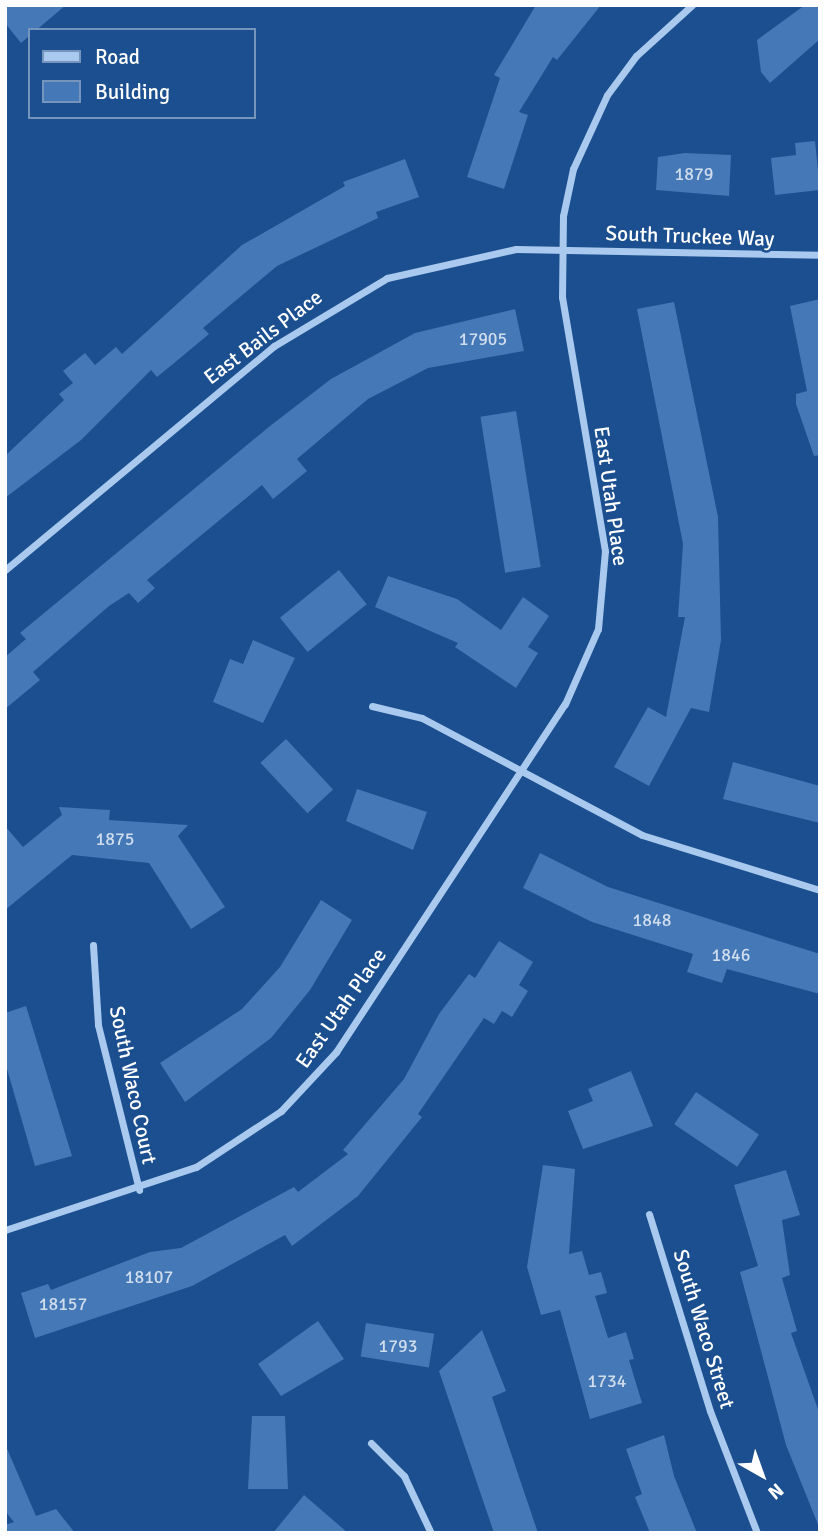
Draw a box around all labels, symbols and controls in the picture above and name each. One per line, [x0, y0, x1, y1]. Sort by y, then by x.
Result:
legend [28, 28, 256, 119]
text: Road [95, 44, 140, 70]
text: Building [95, 79, 170, 105]
house number: 1879 [675, 163, 713, 185]
street label: South Truckee Way [605, 220, 775, 252]
street label: East Bails Place [199, 284, 327, 390]
house number: 17905 [459, 328, 507, 350]
street label: East Utah Place [589, 425, 633, 567]
house number: 1875 [96, 828, 134, 850]
house number: 1848 [633, 909, 671, 931]
street label: East Utah Place [290, 943, 392, 1073]
house number: 1846 [712, 944, 750, 966]
street label: South Waco Court [104, 1004, 162, 1166]
street label: South Waco Street [668, 1246, 740, 1412]
house number: 18107 [125, 1266, 173, 1288]
house number: 18157 [39, 1293, 87, 1315]
house number: 1793 [379, 1335, 417, 1357]
house number: 1734 [588, 1370, 626, 1392]
north arrow [727, 1440, 797, 1510]
text: N [763, 1478, 788, 1505]

